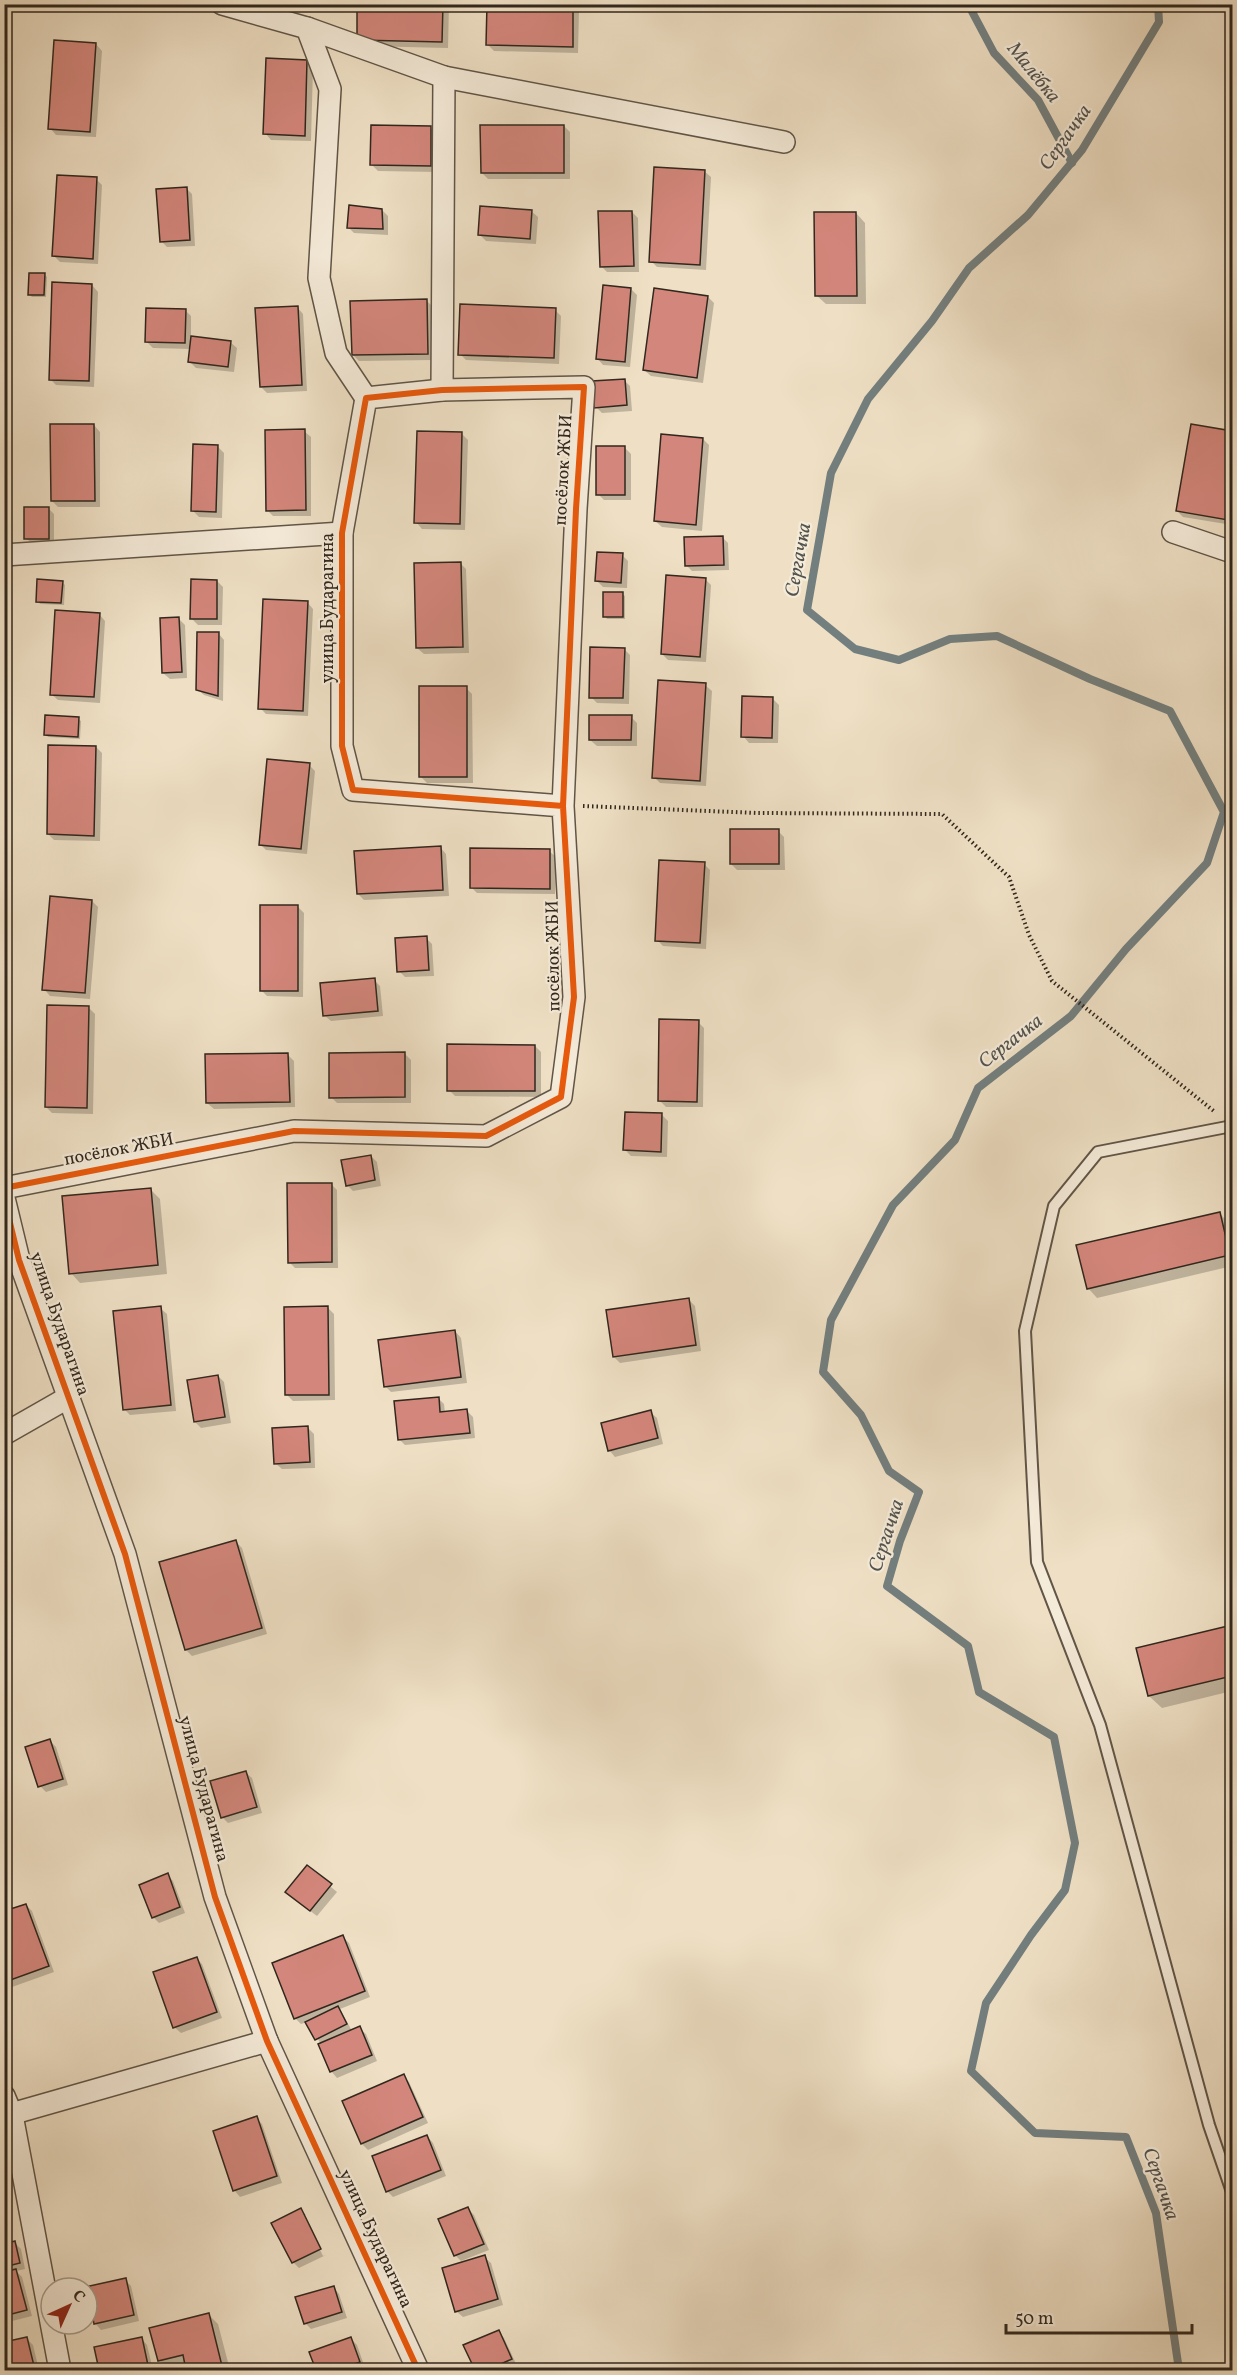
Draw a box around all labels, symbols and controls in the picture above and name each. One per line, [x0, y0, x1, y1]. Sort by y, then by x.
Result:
water label: Малёбка [999, 36, 1066, 110]
water label: Сергачка [1033, 99, 1099, 177]
street label: посёлок ЖБИ [549, 414, 579, 526]
water label: Сергачка [779, 521, 819, 599]
street label: улица Бударагина [316, 533, 341, 683]
street label: посёлок ЖБИ [541, 900, 567, 1012]
water label: Сергачка [973, 1008, 1049, 1076]
street label: посёлок ЖБИ [62, 1127, 176, 1173]
street label: улица Бударагина [23, 1249, 95, 1399]
water label: Сергачка [862, 1496, 912, 1576]
street label: улица Бударагина [171, 1713, 235, 1865]
water label: Сергачка [1135, 2144, 1185, 2224]
street label: улица Бударагина [332, 2165, 418, 2313]
north arrow [39, 2276, 99, 2336]
text: С [67, 2285, 90, 2308]
scale bar [1006, 2297, 1192, 2335]
text: 50 m [1015, 2307, 1054, 2332]

